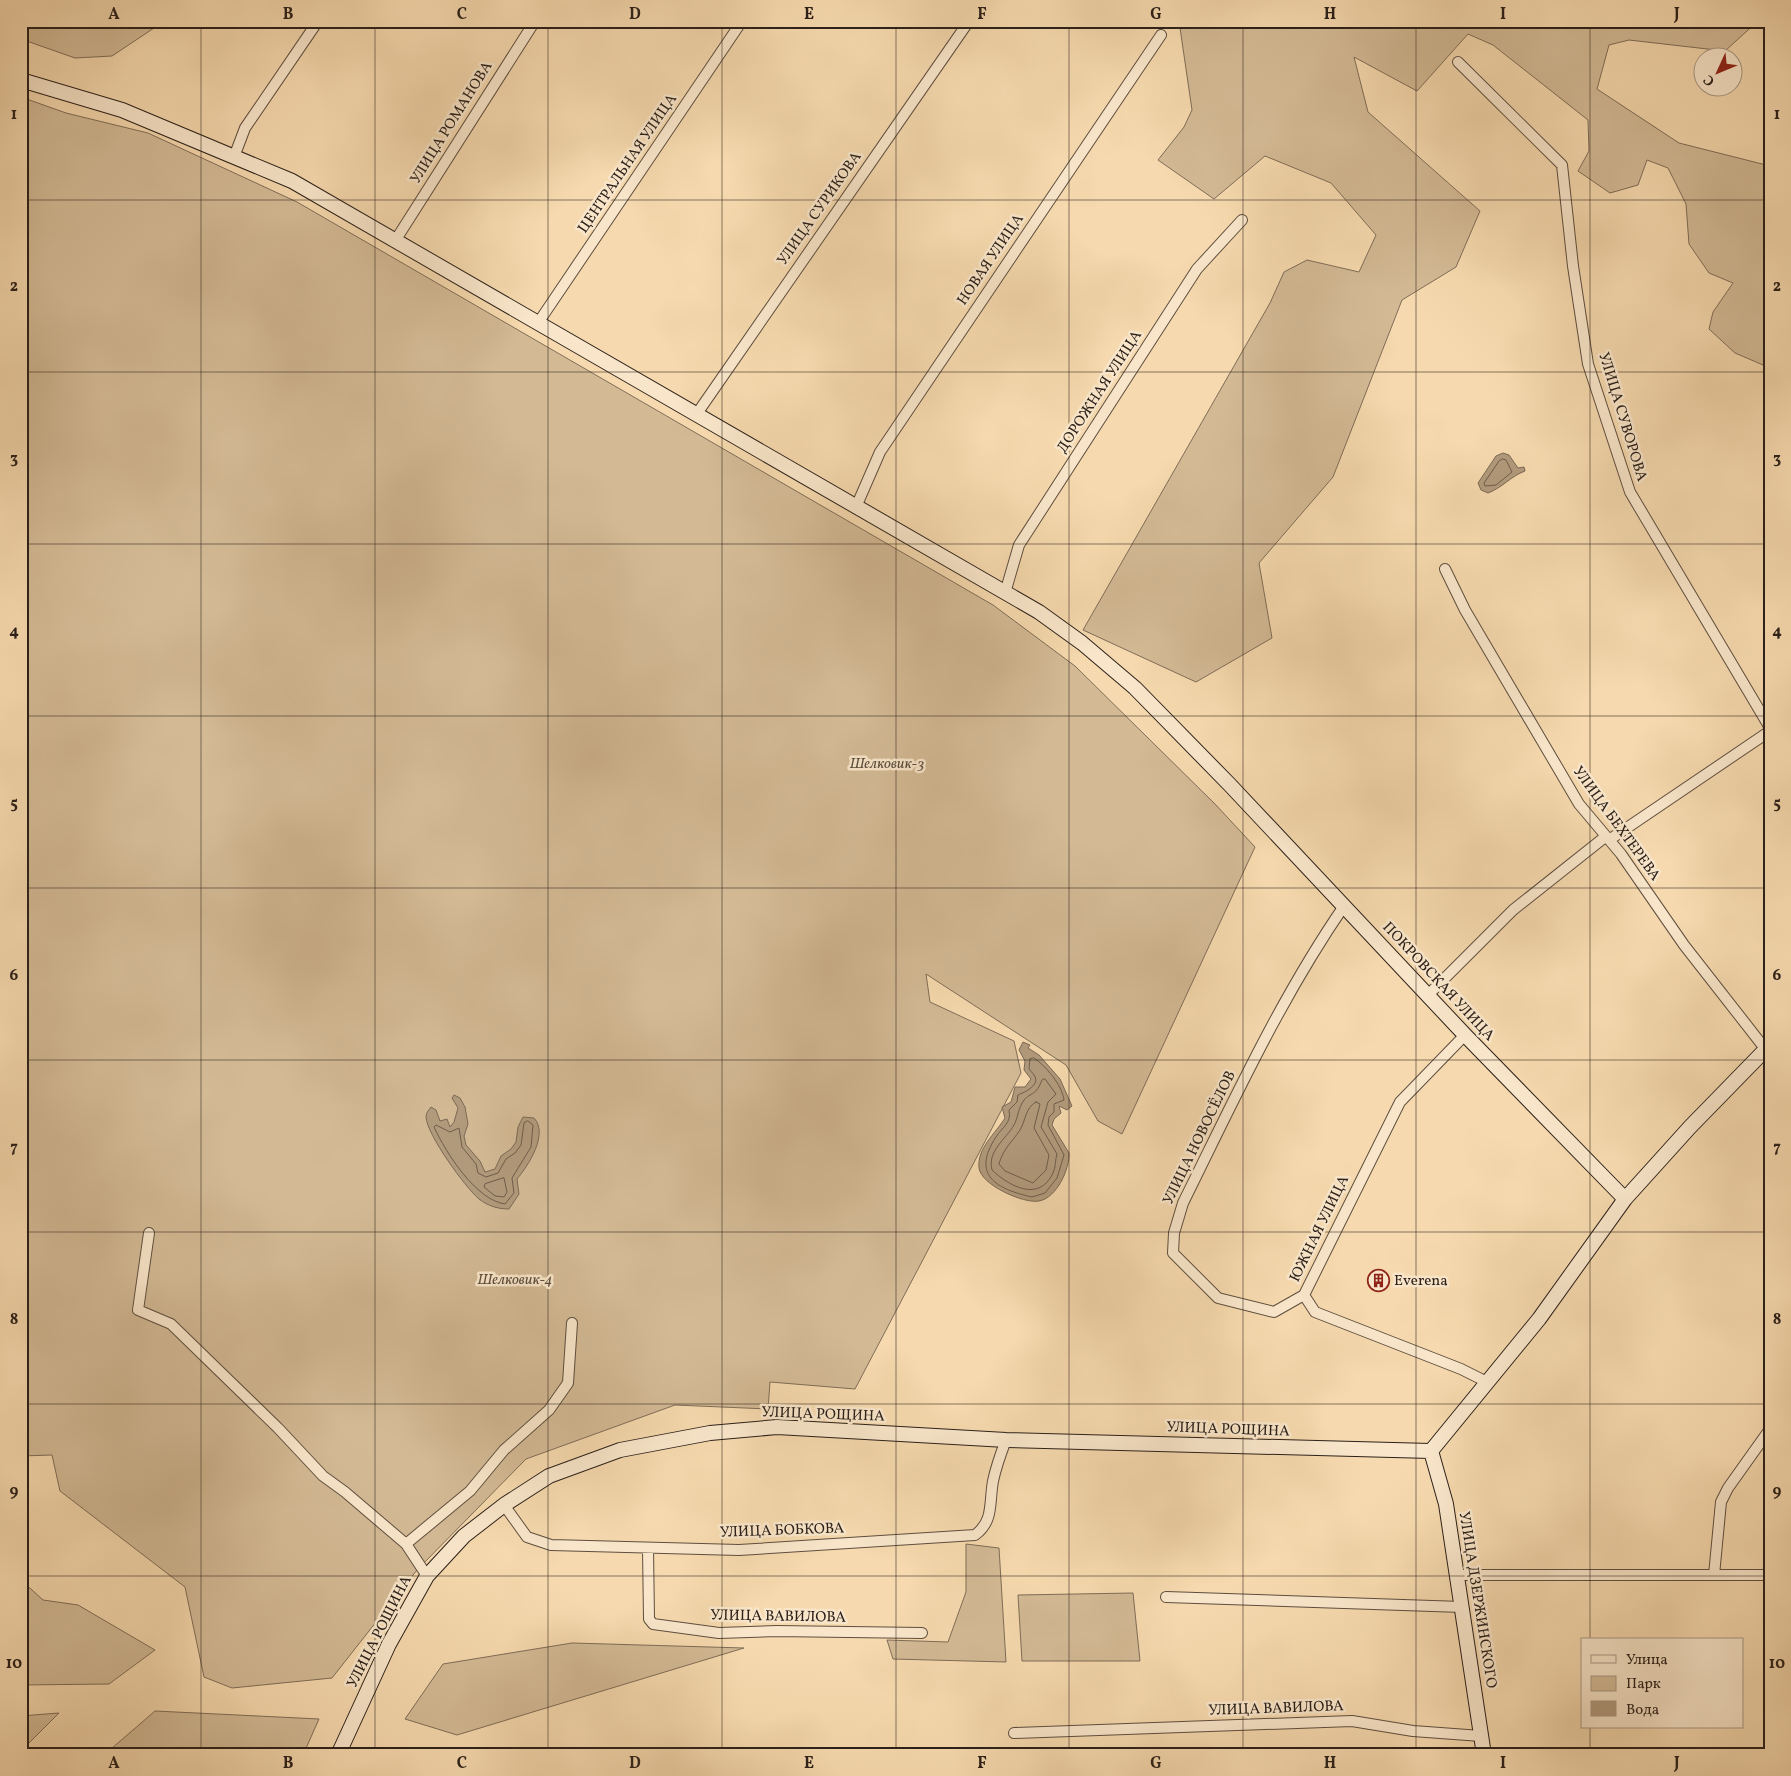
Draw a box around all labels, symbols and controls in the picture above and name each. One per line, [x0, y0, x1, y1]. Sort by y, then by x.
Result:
text: A [108, 4, 120, 26]
text: B [283, 4, 294, 26]
text: C [457, 4, 467, 26]
text: D [629, 4, 641, 26]
text: E [804, 4, 814, 26]
text: F [977, 4, 987, 26]
text: G [1150, 4, 1162, 26]
text: H [1324, 4, 1336, 26]
text: I [1500, 4, 1506, 26]
text: J [1673, 4, 1680, 26]
north arrow [1694, 48, 1744, 98]
street label: УЛИЦА РОМАНОВА [406, 57, 498, 188]
text: С [1700, 70, 1720, 90]
street label: ЦЕНТРАЛЬНАЯ УЛИЦА [573, 90, 683, 238]
text: 1 [11, 104, 17, 126]
text: 1 [1774, 104, 1780, 126]
street label: УЛИЦА СУРИКОВА [773, 148, 867, 270]
street label: НОВАЯ УЛИЦА [953, 210, 1030, 310]
text: 2 [10, 276, 18, 298]
text: 2 [1773, 276, 1781, 298]
street label: ДОРОЖНАЯ УЛИЦА [1052, 326, 1148, 457]
street label: УЛИЦА СУВОРОВА [1592, 350, 1652, 484]
text: 3 [10, 448, 18, 470]
text: 3 [1773, 448, 1781, 470]
text: 4 [9, 621, 19, 643]
text: 4 [1772, 621, 1782, 643]
park label: Шелковик-3 [850, 754, 924, 775]
street label: УЛИЦА БЕХТЕРЕВА [1567, 762, 1665, 886]
text: 5 [10, 793, 18, 815]
text: 5 [1773, 793, 1781, 815]
street label: ПОКРОВСКАЯ УЛИЦА [1377, 918, 1499, 1047]
text: 6 [10, 965, 19, 987]
text: 6 [1773, 965, 1782, 987]
street label: УЛИЦА НОВОСЁЛОВ [1158, 1067, 1242, 1209]
text: 7 [10, 1137, 18, 1159]
text: 7 [1773, 1137, 1781, 1159]
street label: ЮЖНАЯ УЛИЦА [1285, 1172, 1355, 1286]
building icon: Everena [1366, 1269, 1390, 1293]
park label: Шелковик-4 [478, 1270, 552, 1291]
place label: Everena [1394, 1271, 1448, 1292]
text: 8 [10, 1309, 18, 1331]
text: 8 [1773, 1309, 1781, 1331]
street label: УЛИЦА РОЩИНА [761, 1402, 886, 1428]
street label: УЛИЦА РОЩИНА [1166, 1417, 1291, 1443]
text: 9 [10, 1481, 19, 1503]
text: 9 [1773, 1481, 1782, 1503]
street label: УЛИЦА ДЗЕРЖИНСКОГО [1453, 1510, 1501, 1690]
street label: УЛИЦА БОБКОВА [719, 1518, 845, 1544]
street label: УЛИЦА РОЩИНА [343, 1572, 418, 1692]
street label: УЛИЦА ВАВИЛОВА [710, 1605, 846, 1629]
legend [1581, 1638, 1744, 1728]
text: Улица [1626, 1650, 1668, 1671]
text: 10 [6, 1653, 22, 1675]
text: 10 [1769, 1653, 1785, 1675]
text: Парк [1626, 1674, 1661, 1695]
street label: УЛИЦА ВАВИЛОВА [1208, 1696, 1345, 1722]
text: Вода [1626, 1700, 1659, 1721]
text: A [108, 1753, 120, 1775]
text: B [283, 1753, 294, 1775]
text: C [457, 1753, 467, 1775]
text: D [629, 1753, 641, 1775]
text: E [804, 1753, 814, 1775]
text: F [977, 1753, 987, 1775]
text: G [1150, 1753, 1162, 1775]
text: H [1324, 1753, 1336, 1775]
text: I [1500, 1753, 1506, 1775]
text: J [1673, 1753, 1680, 1775]

